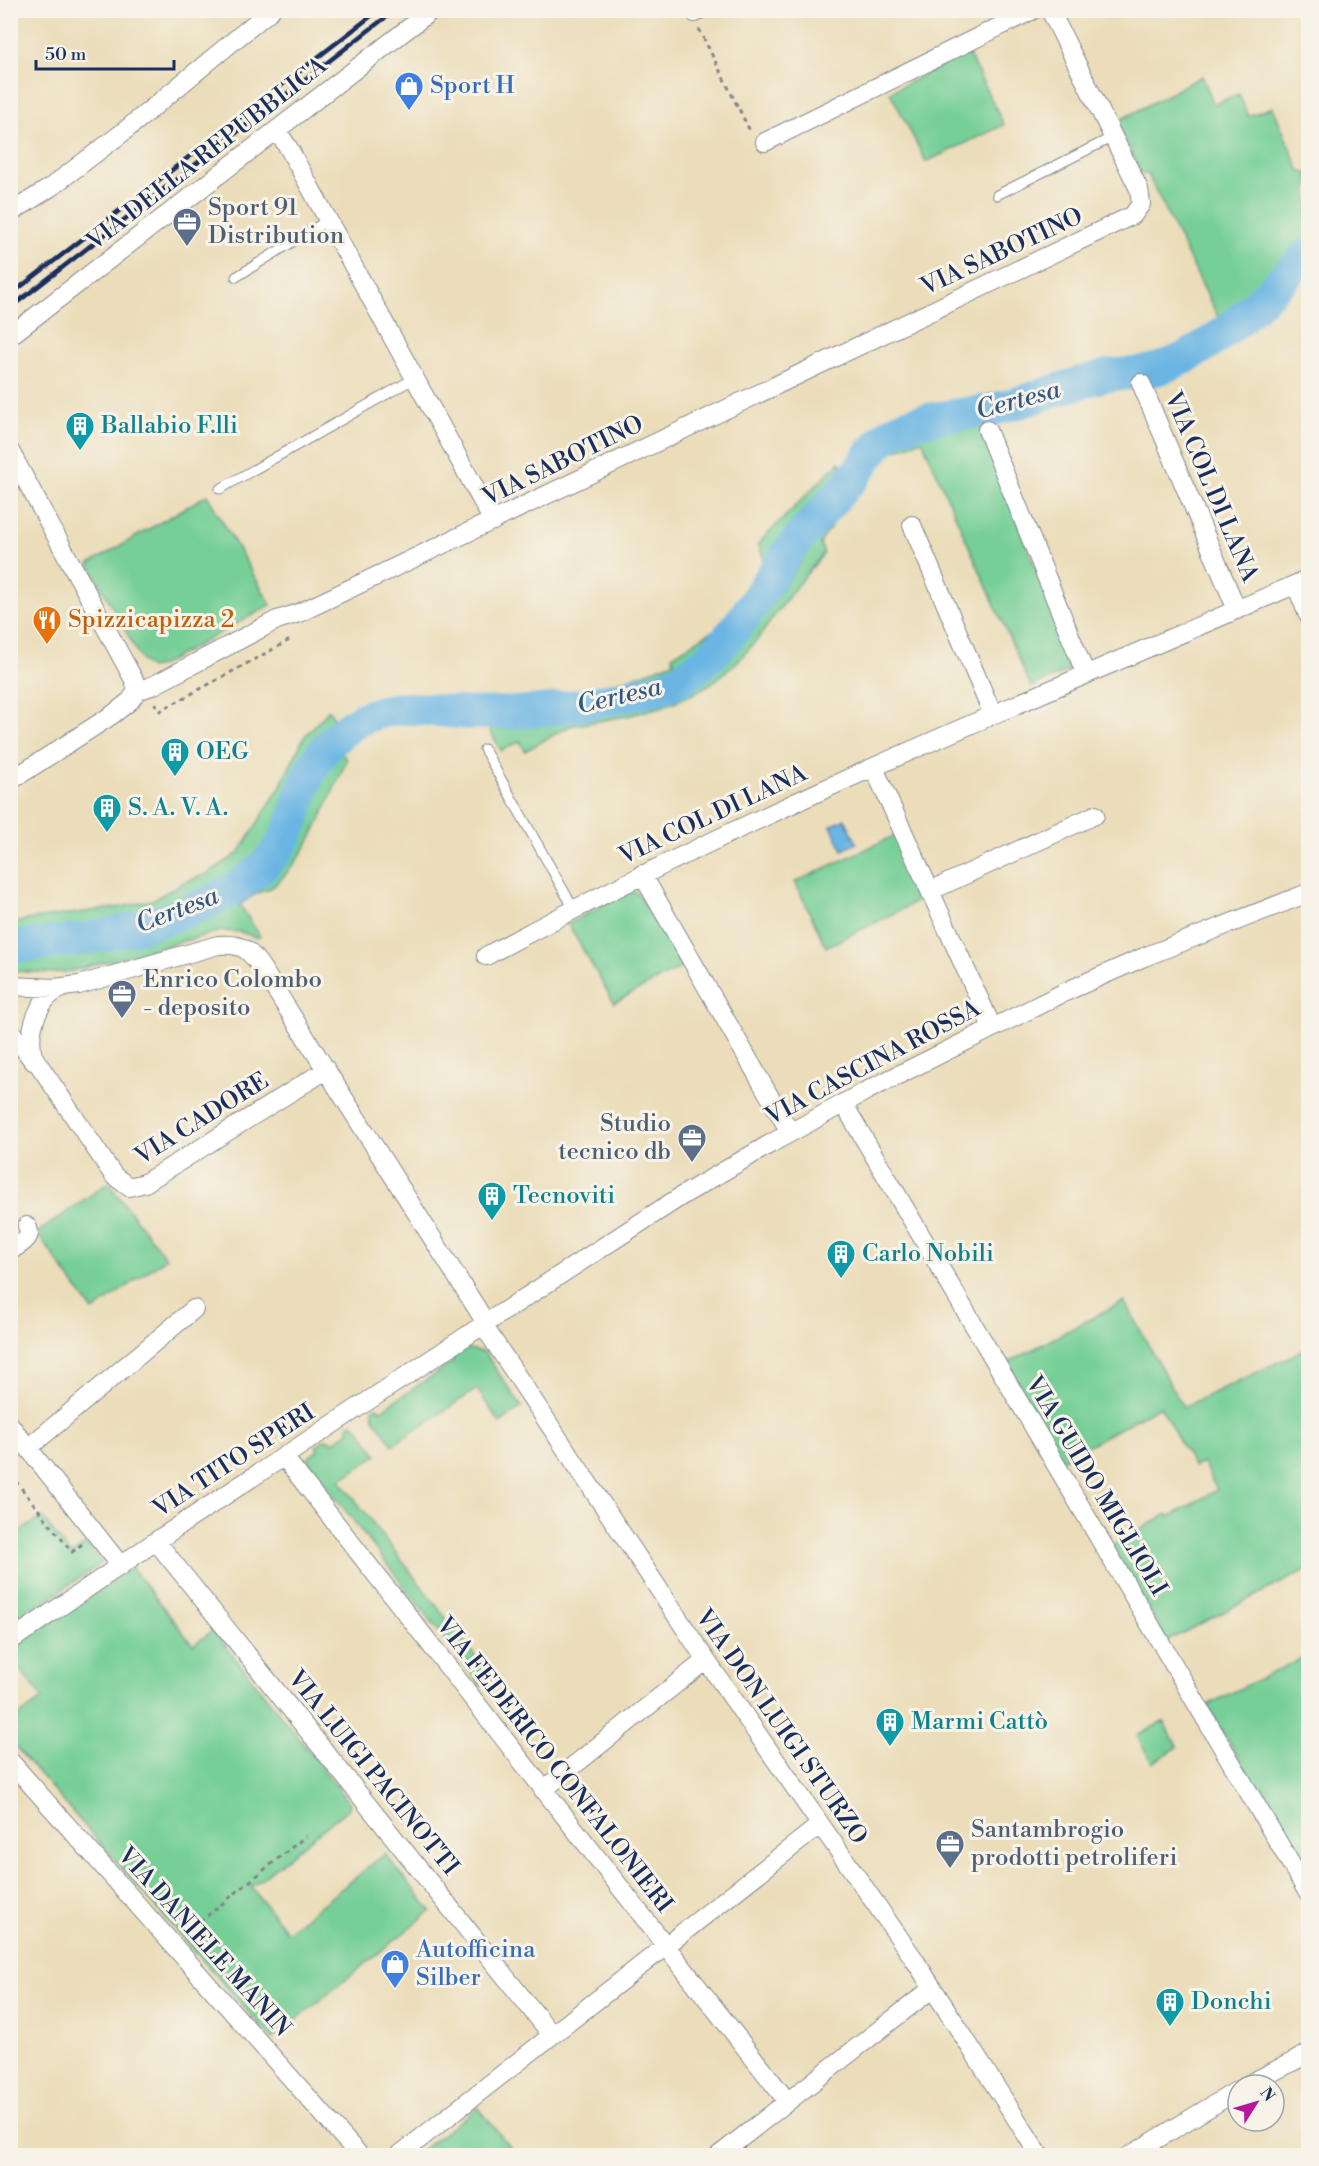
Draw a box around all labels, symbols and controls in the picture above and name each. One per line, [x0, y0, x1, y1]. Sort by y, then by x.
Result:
scale bar [36, 33, 174, 71]
text: 50 m [45, 43, 87, 66]
street label: VIA DELLA REPUBBLICA [80, 51, 333, 258]
shop icon: Sport H [393, 70, 425, 112]
place label: Sport H [430, 71, 515, 101]
place label: Sport 91 Distribution [208, 193, 344, 251]
street label: VIA SABOTINO [915, 201, 1088, 303]
office icon: Sport 91 Distribution [171, 206, 203, 248]
water label: Certesa [972, 373, 1064, 427]
street label: VIA COL DI LANA [1157, 386, 1265, 587]
street label: VIA SABOTINO [477, 409, 648, 513]
building icon: Ballabio F.lli [64, 410, 96, 452]
place label: Ballabio F.lli [100, 411, 238, 441]
restaurant icon: Spizzicapizza 2 [31, 604, 63, 646]
place label: Spizzicapizza 2 [68, 605, 234, 635]
water label: Certesa [574, 671, 665, 721]
building icon: OEG [159, 736, 191, 778]
place label: OEG [196, 737, 249, 767]
street label: VIA COL DI LANA [613, 758, 812, 872]
building icon: S. A. V. A. [91, 792, 123, 834]
place label: S. A. V. A. [128, 793, 228, 823]
water label: Certesa [131, 879, 223, 940]
place label: Enrico Colombo - deposito [143, 965, 322, 1023]
office icon: Enrico Colombo - deposito [106, 978, 138, 1020]
street label: VIA CASCINA ROSSA [760, 993, 986, 1133]
street label: VIA CADORE [129, 1066, 274, 1172]
place label: Studio tecnico db [558, 1109, 671, 1167]
office icon: Studio tecnico db [676, 1122, 708, 1164]
building icon: Tecnoviti [476, 1180, 508, 1222]
place label: Tecnoviti [513, 1181, 615, 1211]
building icon: Carlo Nobili [825, 1238, 857, 1280]
place label: Carlo Nobili [862, 1239, 994, 1269]
street label: VIA GUIDO MIGLIOLI [1018, 1370, 1174, 1601]
street label: VIA TITO SPERI [147, 1398, 320, 1525]
street label: VIA DON LUIGI STURZO [688, 1603, 874, 1850]
street label: VIA FEDERICO CONFALONIERI [429, 1610, 679, 1919]
street label: VIA LUIGI PACINOTTI [280, 1664, 465, 1882]
building icon: Marmi Cattò [874, 1706, 906, 1748]
place label: Marmi Cattò [911, 1707, 1048, 1737]
place label: Santambrogio prodotti petroliferi [971, 1815, 1177, 1873]
office icon: Santambrogio prodotti petroliferi [934, 1828, 966, 1870]
street label: VIA DANIELE MANIN [110, 1840, 297, 2043]
place label: Autofficina Silber [415, 1935, 536, 1993]
shop icon: Autofficina Silber [379, 1948, 411, 1990]
building icon: Donchi [1154, 1986, 1186, 2028]
place label: Donchi [1191, 1987, 1272, 2017]
north arrow [1226, 2073, 1286, 2133]
text: N [1255, 2084, 1279, 2106]

